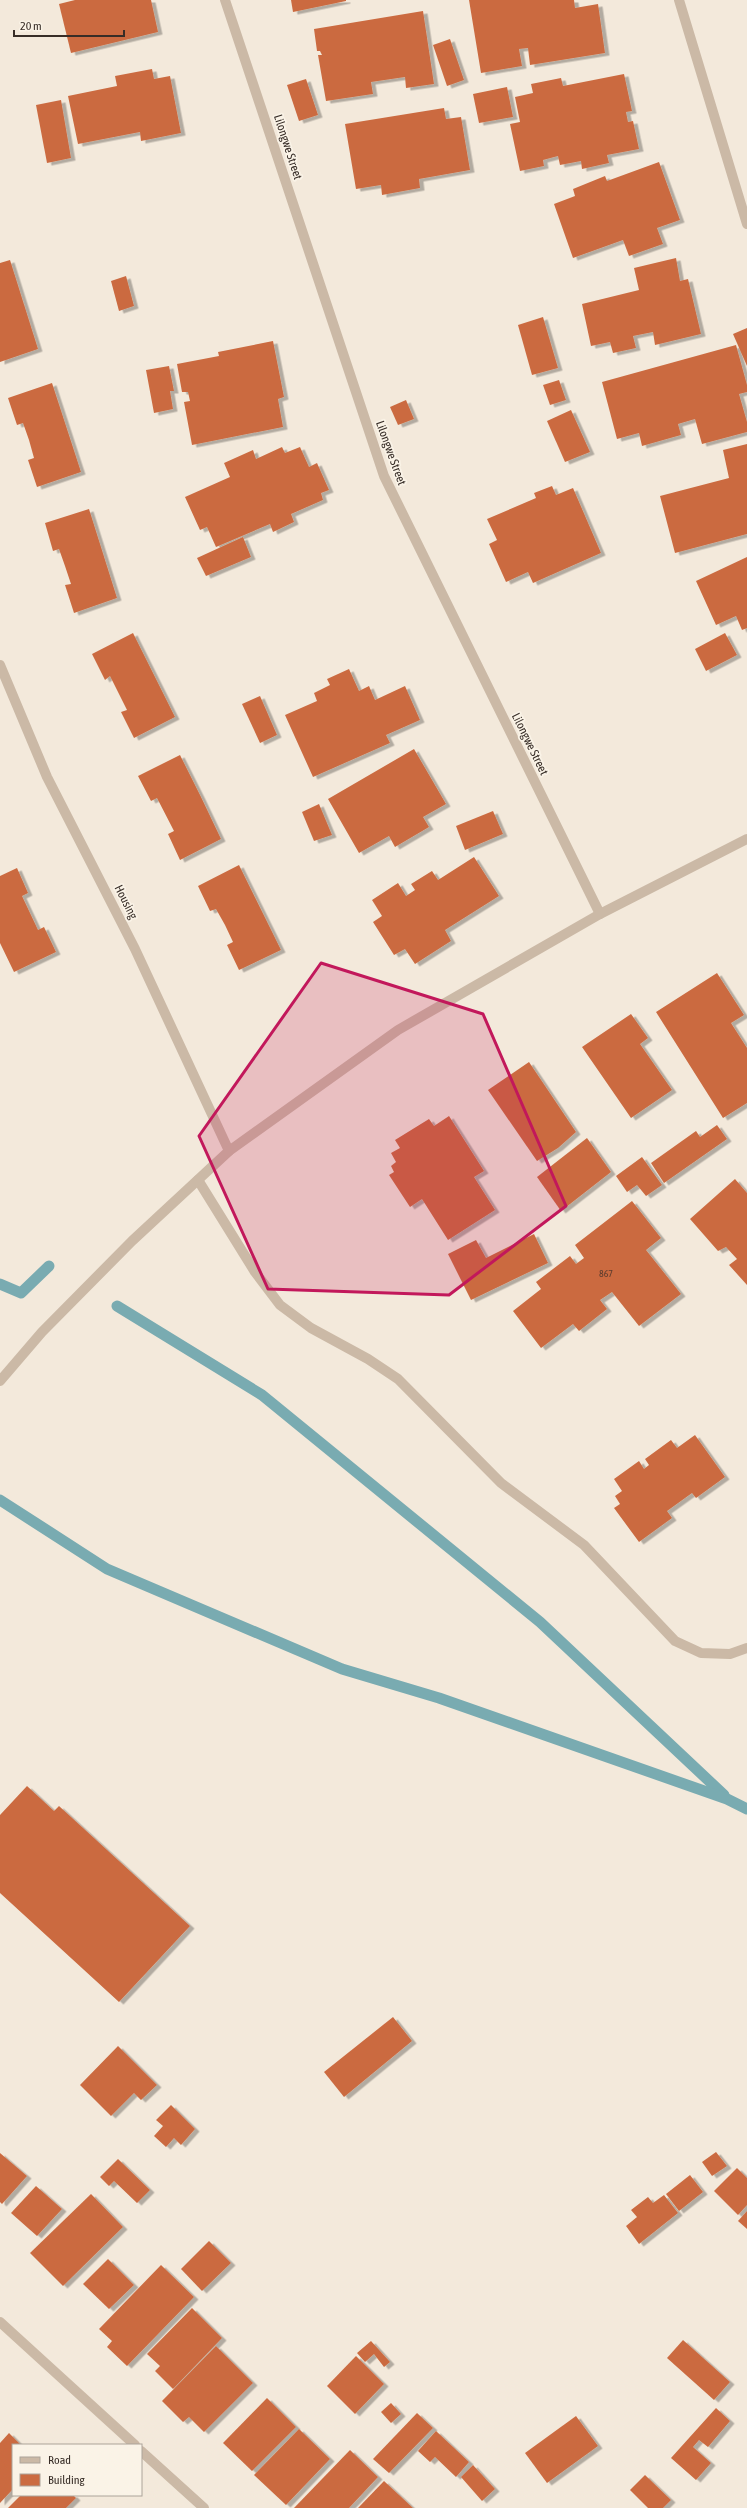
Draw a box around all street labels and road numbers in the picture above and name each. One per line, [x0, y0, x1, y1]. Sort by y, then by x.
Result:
street label: Lilongwe Street [271, 113, 305, 182]
street label: Lilongwe Street [373, 419, 409, 488]
street label: Lilongwe Street [509, 711, 551, 778]
street label: Housing [112, 883, 141, 922]

